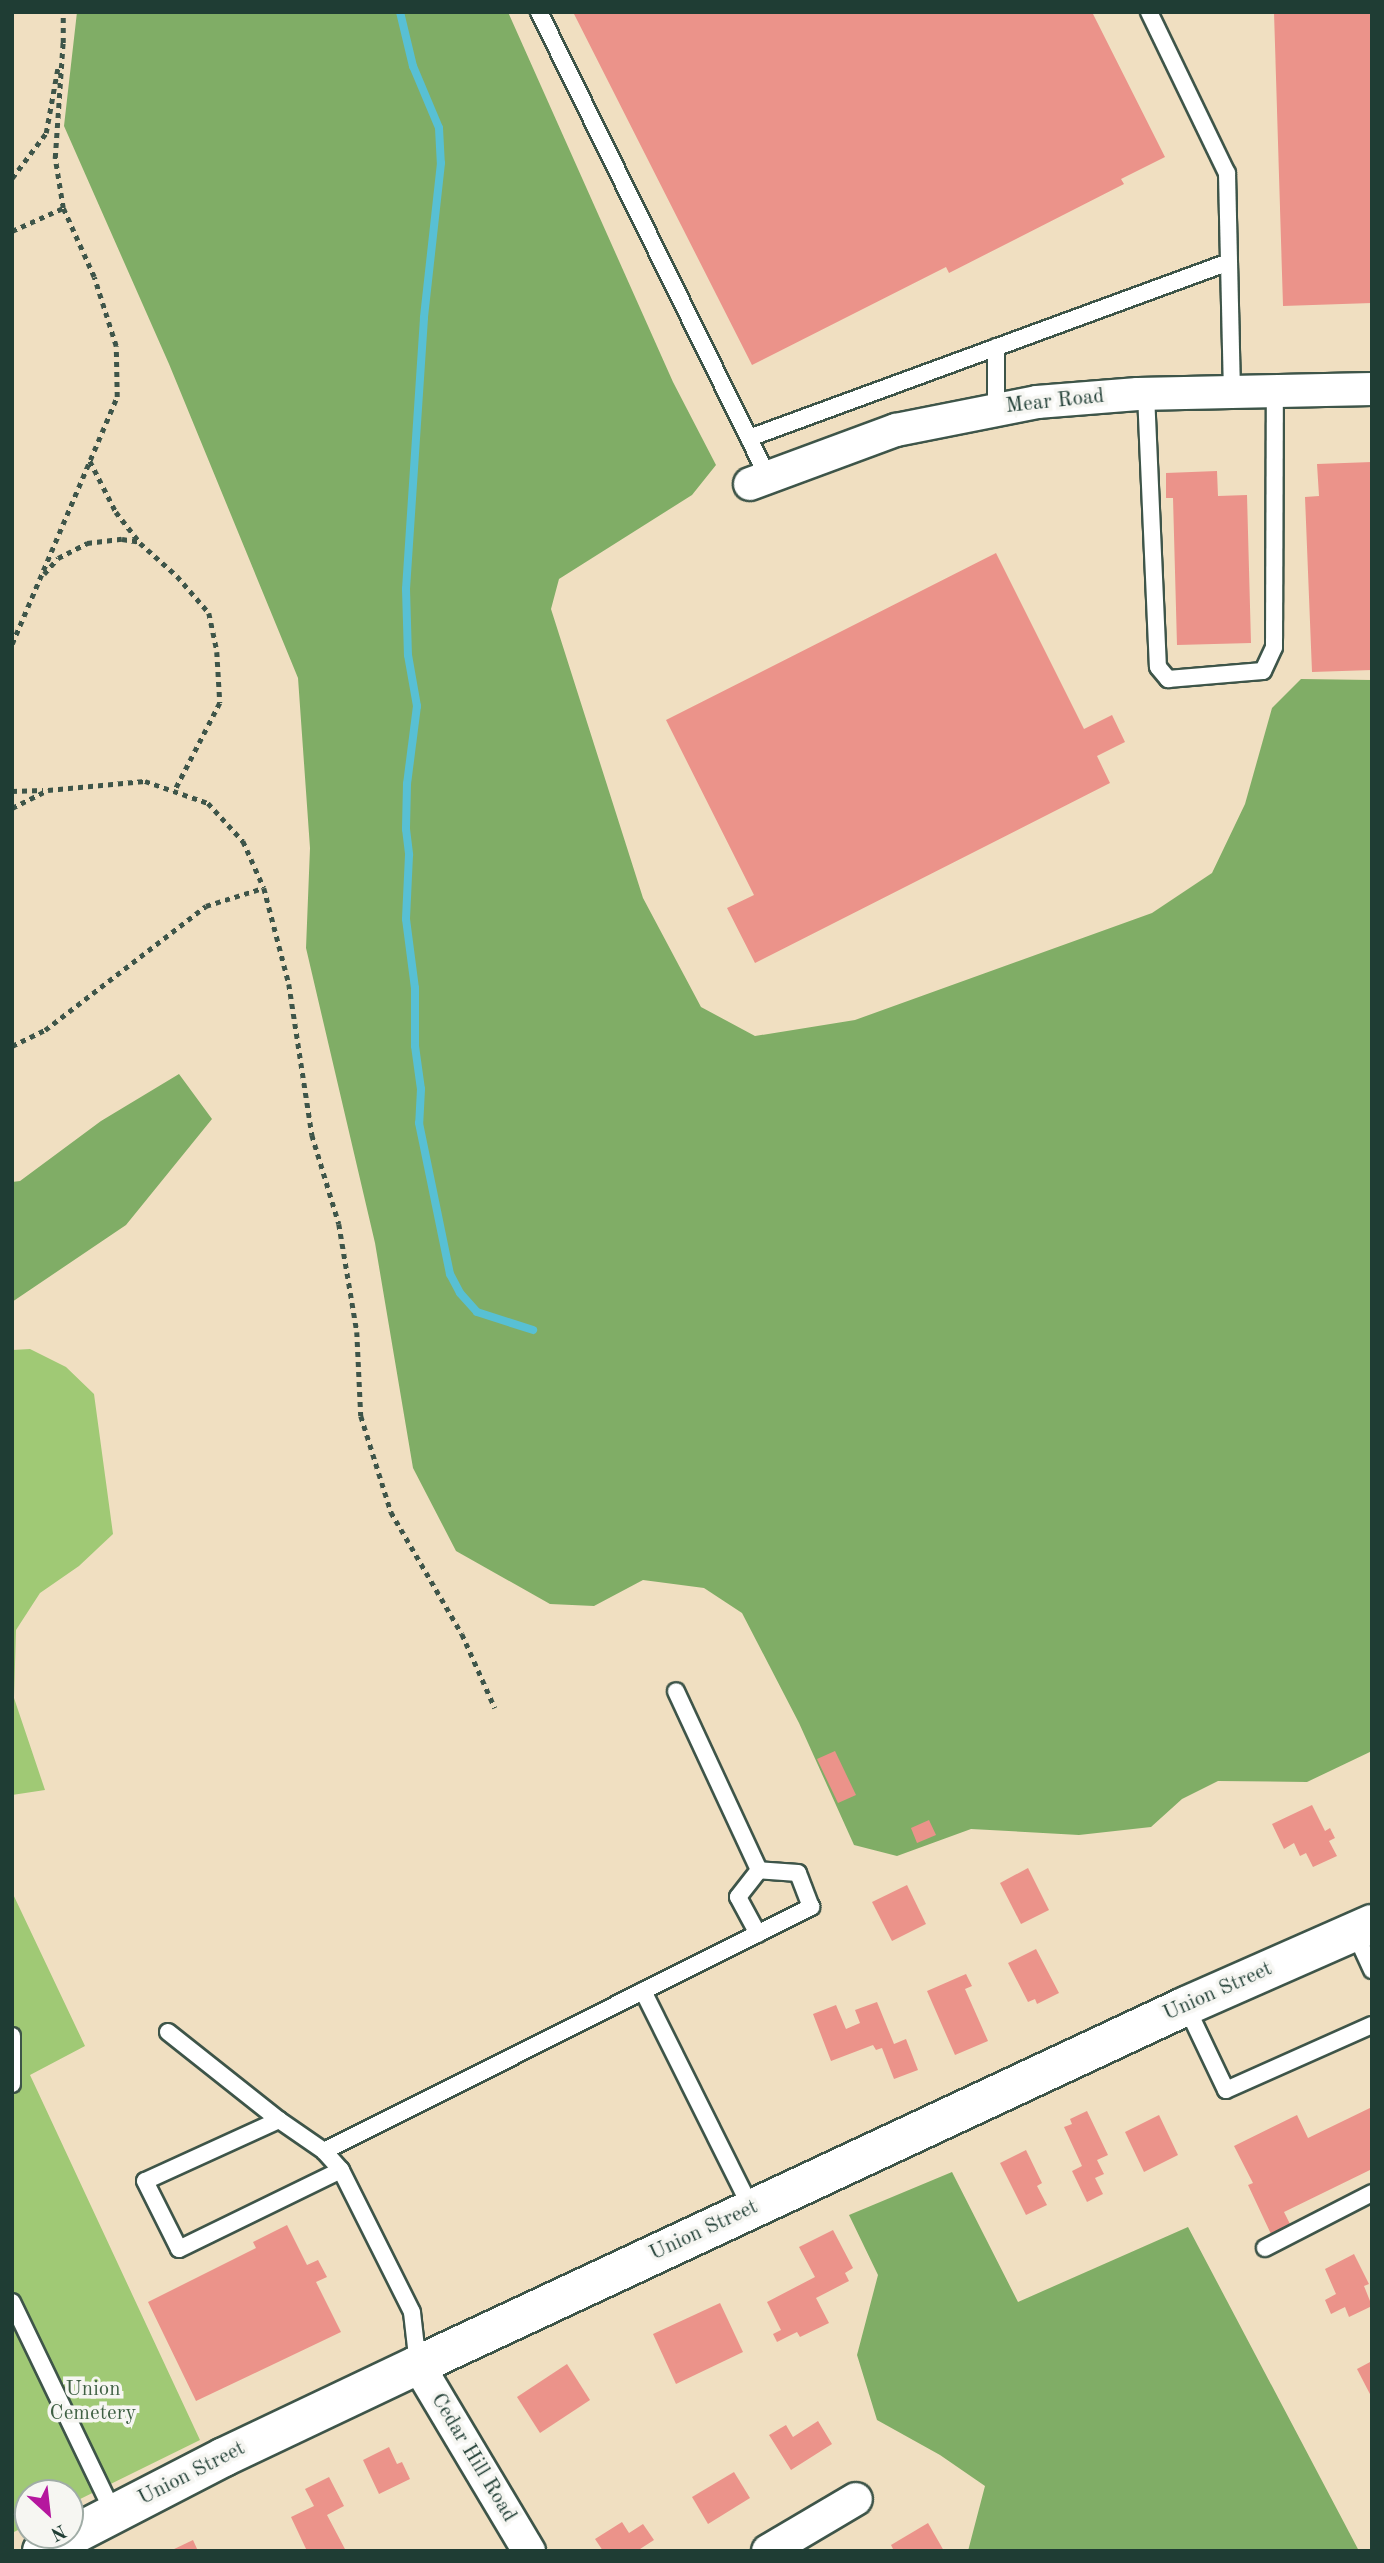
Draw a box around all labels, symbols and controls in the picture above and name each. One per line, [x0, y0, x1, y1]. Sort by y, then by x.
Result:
street label: Mear Road [1004, 384, 1106, 420]
street label: Union Street [1160, 1957, 1276, 2027]
street label: Union Street [646, 2195, 762, 2267]
park label: Union Cemetery [50, 2377, 136, 2427]
street label: Cedar Hill Road [425, 2389, 521, 2527]
street label: Union Street [134, 2436, 250, 2512]
north arrow [14, 2479, 84, 2549]
text: N [47, 2520, 69, 2543]

